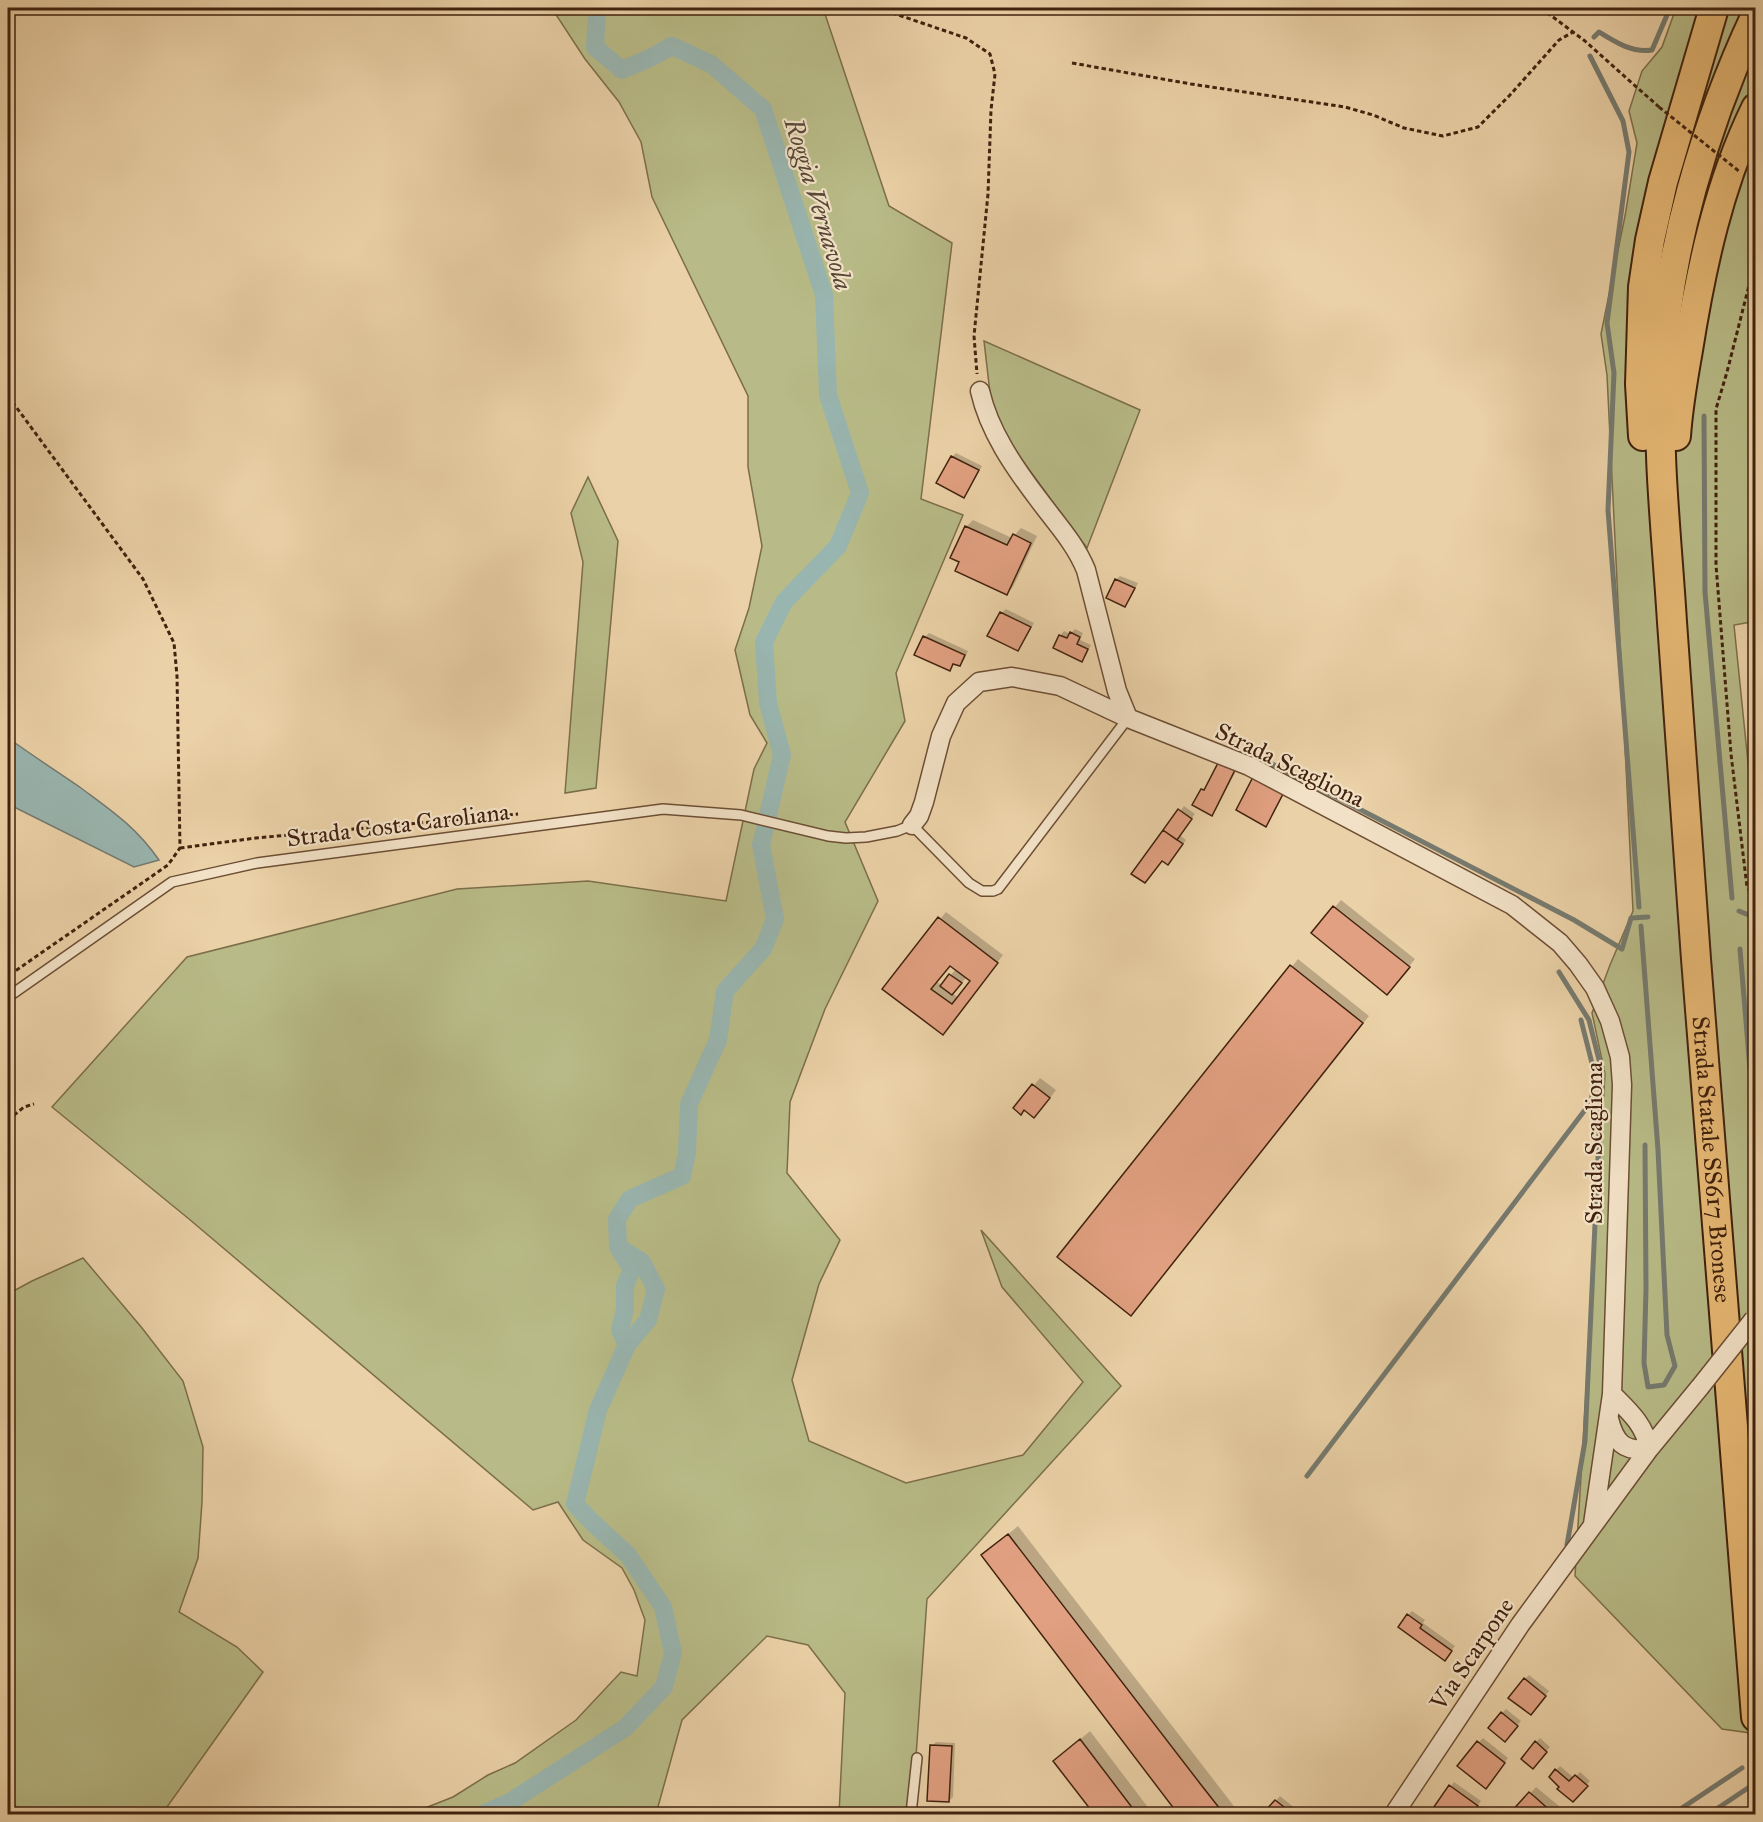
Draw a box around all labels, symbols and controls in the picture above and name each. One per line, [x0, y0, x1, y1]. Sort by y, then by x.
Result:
water label: Roggia Vernavola [777, 113, 860, 294]
street label: Strada Scagliona [1210, 716, 1370, 814]
street label: Strada Costa Caroliana [285, 796, 512, 854]
street label: Strada Statale SS617 Bronese [1686, 1015, 1738, 1304]
street label: Strada Scagliona [1579, 1061, 1609, 1224]
street label: Via Scarpone [1423, 1592, 1520, 1717]

